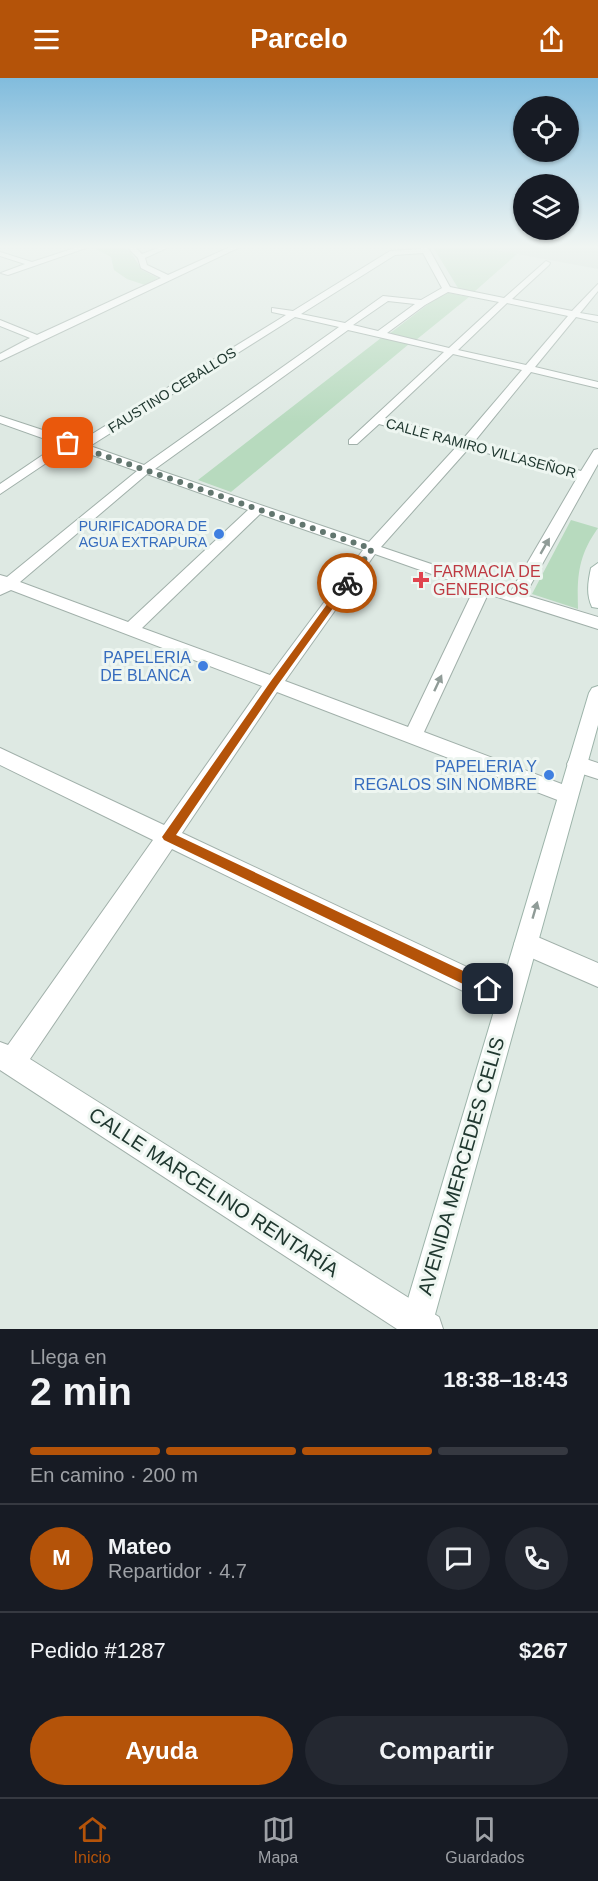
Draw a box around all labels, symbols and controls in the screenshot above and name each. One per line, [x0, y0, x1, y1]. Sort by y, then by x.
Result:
icon: menu [30, 23, 63, 56]
icon: share [535, 23, 568, 56]
text: Parcelo [250, 24, 348, 54]
map controls [513, 96, 579, 240]
button: locate [513, 96, 579, 162]
button: layers [513, 174, 579, 240]
street label: FAUSTINO CEBALLOS [105, 344, 239, 436]
street label: CALLE RAMIRO VILLASEÑOR [384, 415, 578, 481]
pin [42, 417, 93, 468]
icon: bag [51, 426, 84, 459]
place label: PURIFICADORA DE AGUA EXTRAPURA [79, 518, 208, 550]
marker: PURIFICADORA DE AGUA EXTRAPURA [212, 527, 226, 541]
one-way arrow [540, 537, 550, 554]
courier [317, 553, 377, 613]
place label: FARMACIA DE GENERICOS [433, 563, 541, 598]
icon: bike [331, 567, 364, 600]
marker: FARMACIA DE GENERICOS [414, 573, 428, 587]
place label: PAPELERIA DE BLANCA [100, 649, 191, 684]
marker: PAPELERIA DE BLANCA [196, 659, 210, 673]
one-way arrow [433, 673, 443, 691]
place label: PAPELERIA Y REGALOS SIN NOMBRE [354, 758, 537, 793]
marker: PAPELERIA Y REGALOS SIN NOMBRE [542, 768, 556, 782]
one-way arrow [531, 900, 541, 919]
pin [462, 963, 513, 1014]
icon: home [471, 972, 504, 1005]
street label: AVENIDA MERCEDES CELIS [414, 1034, 508, 1298]
street label: CALLE MARCELINO RENTARÍA [85, 1103, 343, 1281]
text: Llega en [30, 1346, 107, 1368]
text: 18:38–18:43 [443, 1367, 568, 1392]
text: 2 min [30, 1370, 132, 1413]
text: En camino · 200 m [30, 1464, 198, 1486]
button: chat [427, 1527, 490, 1590]
button: phone [505, 1527, 568, 1590]
text: Mateo [108, 1534, 172, 1559]
text: M [52, 1545, 71, 1570]
text: Repartidor · 4.7 [108, 1560, 247, 1582]
text: Pedido #1287 [30, 1638, 166, 1663]
text: $267 [519, 1638, 568, 1663]
button: Ayuda [30, 1716, 293, 1785]
button: Compartir [305, 1716, 568, 1785]
tab: Inicio [74, 1813, 111, 1867]
tab: Mapa [258, 1813, 298, 1867]
tab: Guardados [445, 1813, 524, 1867]

